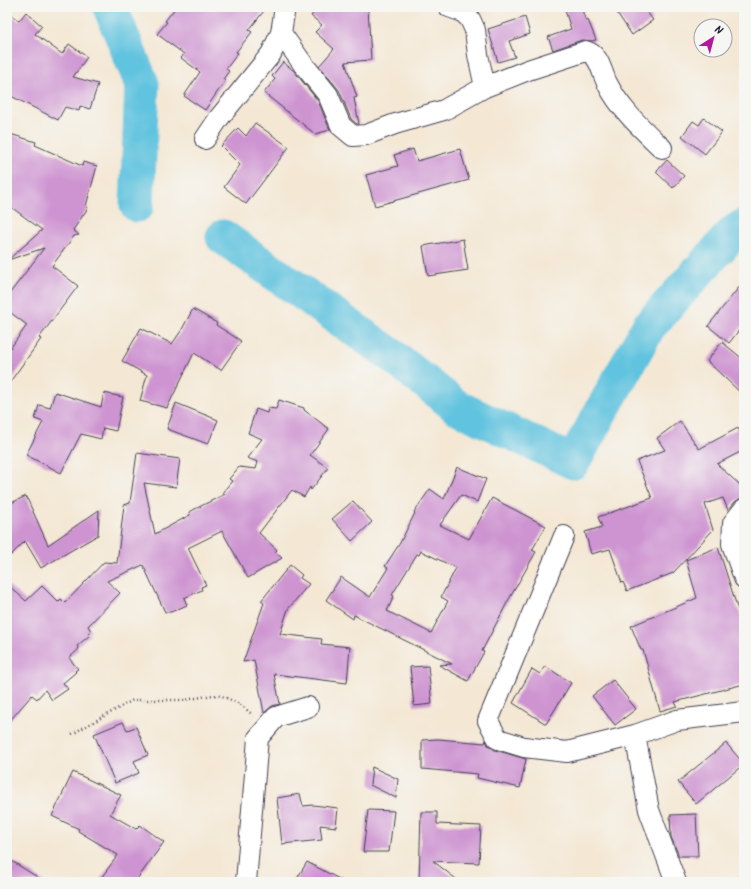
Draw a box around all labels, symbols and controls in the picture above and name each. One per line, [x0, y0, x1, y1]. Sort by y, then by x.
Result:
north arrow [693, 18, 733, 58]
text: N [710, 21, 726, 40]

